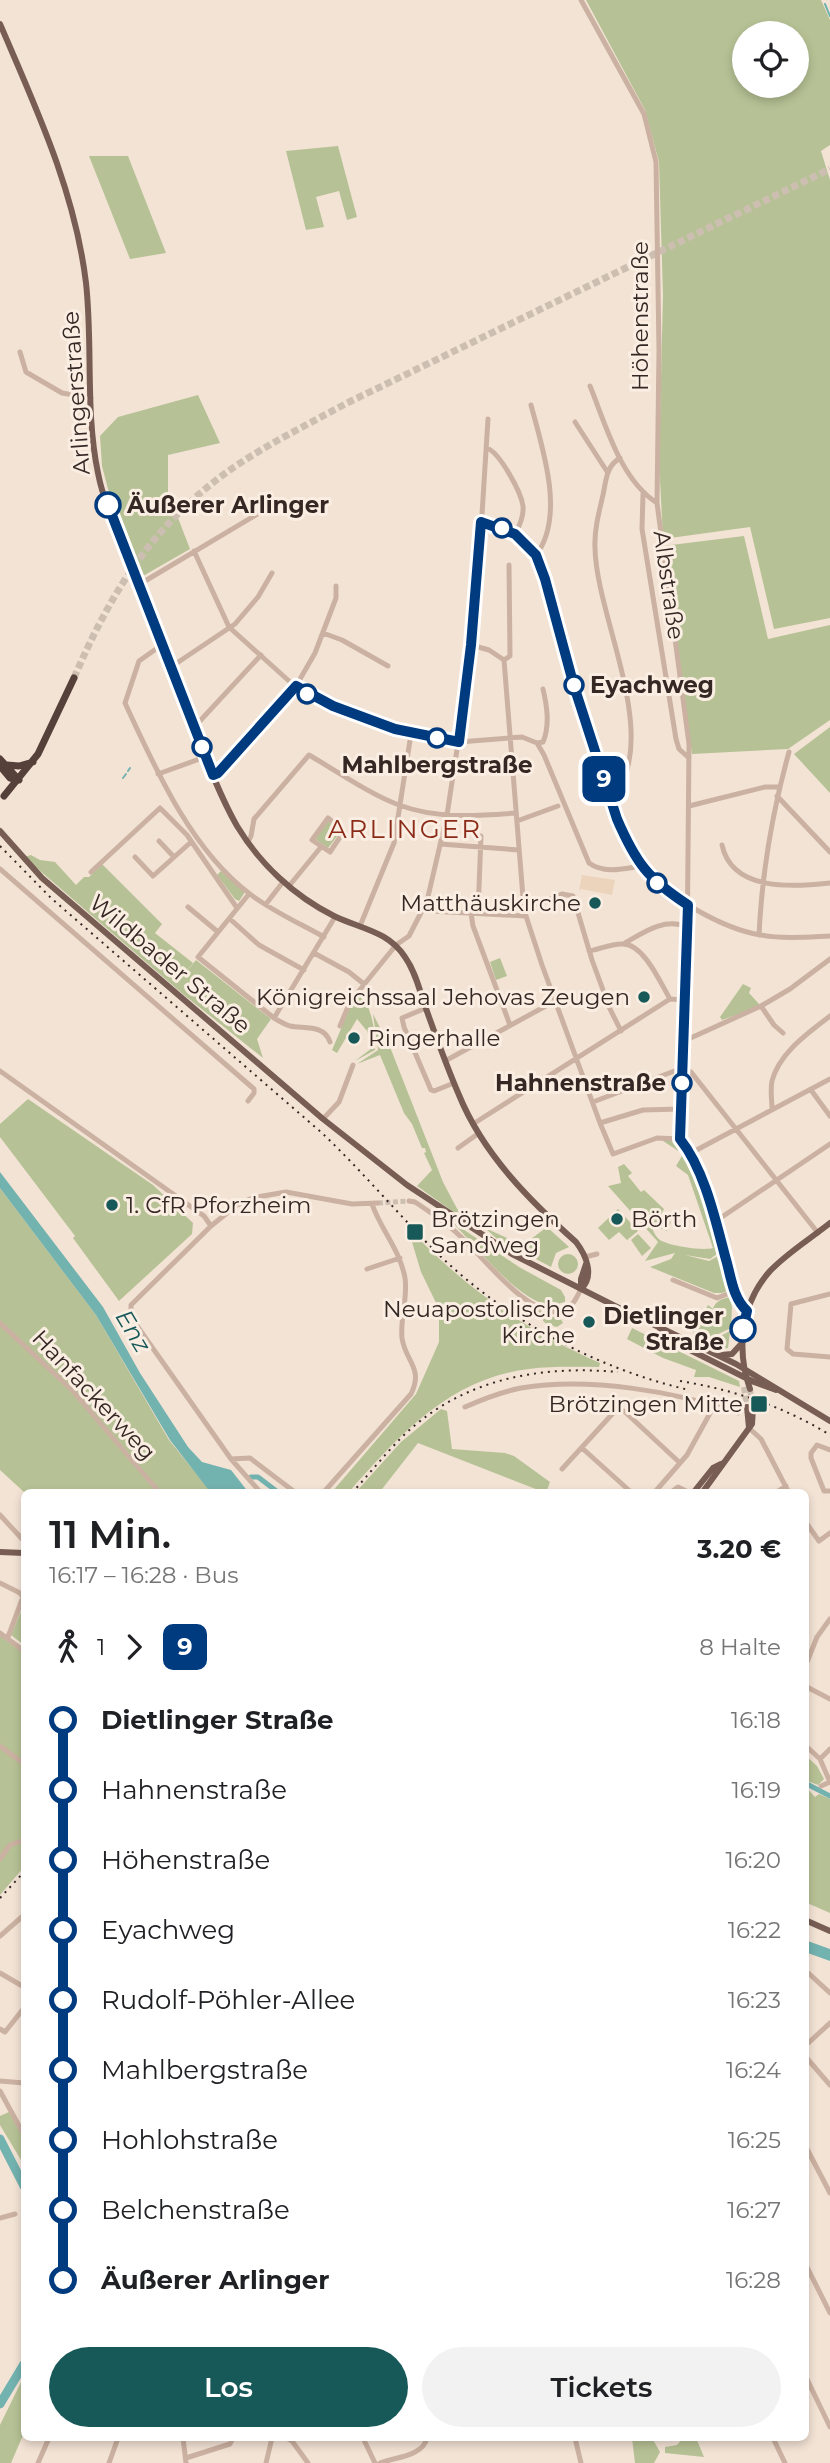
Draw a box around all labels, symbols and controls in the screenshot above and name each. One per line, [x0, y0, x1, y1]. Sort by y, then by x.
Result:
map controls [732, 21, 809, 98]
button: locate [732, 21, 809, 98]
street label: Höhenstraße [626, 241, 654, 391]
street label: Arlingerstraße [56, 310, 96, 476]
place label: Äußerer Arlinger [126, 491, 329, 519]
marker: Äußerer Arlinger [95, 492, 121, 518]
unlabelled marker [492, 518, 512, 538]
street label: Albstraße [647, 529, 691, 641]
place label: Eyachweg [590, 671, 714, 699]
marker: Eyachweg [564, 675, 584, 695]
unlabelled marker [297, 684, 317, 704]
marker: Mahlbergstraße [427, 728, 447, 748]
unlabelled marker [192, 737, 212, 757]
place label: Mahlbergstraße [341, 751, 533, 779]
line badge: 9 [581, 756, 627, 802]
text: 9 [596, 764, 612, 793]
district label: ARLINGER [328, 813, 482, 845]
unlabelled marker [647, 873, 667, 893]
street label: Wildbader Straße [84, 888, 256, 1040]
place label: Matthäuskirche [400, 889, 581, 917]
marker: Matthäuskirche [587, 895, 603, 911]
place label: Königreichssaal Jehovas Zeugen [256, 983, 630, 1011]
marker: Königreichssaal Jehovas Zeugen [636, 989, 652, 1005]
place label: Ringerhalle [368, 1024, 500, 1052]
marker: Ringerhalle [346, 1030, 362, 1046]
place label: Hahnenstraße [495, 1069, 666, 1097]
marker: Hahnenstraße [672, 1073, 692, 1093]
place label: 1. CfR Pforzheim [126, 1191, 312, 1219]
marker: 1. CfR Pforzheim [104, 1197, 120, 1213]
place label: Brötzingen Sandweg [431, 1205, 560, 1259]
place label: Börth [631, 1205, 697, 1233]
marker: Börth [609, 1211, 625, 1227]
marker: Brötzingen Sandweg [405, 1222, 425, 1242]
place label: Neuapostolische Kirche [383, 1295, 575, 1349]
place label: Dietlinger Straße [603, 1302, 724, 1356]
water label: Enz [110, 1304, 158, 1358]
marker: Neuapostolische Kirche [581, 1314, 597, 1330]
marker: Dietlinger Straße [730, 1316, 756, 1342]
street label: Hanfackerweg [26, 1324, 162, 1466]
place label: Brötzingen Mitte [548, 1390, 743, 1418]
marker: Brötzingen Mitte [749, 1394, 769, 1414]
text: 11 Min. [49, 1511, 171, 1558]
text: 3.20 € [697, 1533, 781, 1565]
text: 16:17 – 16:28 · Bus [49, 1561, 238, 1589]
icon: walk [49, 1628, 87, 1666]
icon: forward [115, 1628, 153, 1666]
text: 9 [177, 1632, 193, 1661]
text: 1 [97, 1633, 105, 1661]
text: 8 Halte [699, 1633, 781, 1661]
text: Dietlinger Straße [101, 1704, 333, 1736]
text: 16:18 [731, 1706, 781, 1734]
text: Hahnenstraße [101, 1774, 287, 1806]
text: 16:19 [732, 1776, 781, 1804]
text: Höhenstraße [101, 1844, 270, 1876]
text: 16:20 [726, 1846, 781, 1874]
text: Eyachweg [101, 1914, 235, 1946]
text: 16:22 [728, 1916, 781, 1944]
text: Rudolf-Pöhler-Allee [101, 1984, 355, 2016]
text: 16:23 [728, 1986, 781, 2014]
text: Mahlbergstraße [101, 2054, 308, 2086]
text: 16:24 [726, 2056, 781, 2084]
text: Hohlohstraße [101, 2124, 278, 2156]
text: 16:25 [728, 2126, 781, 2154]
text: Belchenstraße [101, 2194, 290, 2226]
text: 16:27 [727, 2196, 781, 2224]
text: Äußerer Arlinger [101, 2264, 329, 2296]
text: 16:28 [726, 2266, 781, 2294]
button: Los [49, 2347, 408, 2427]
button: Tickets [422, 2347, 781, 2427]

